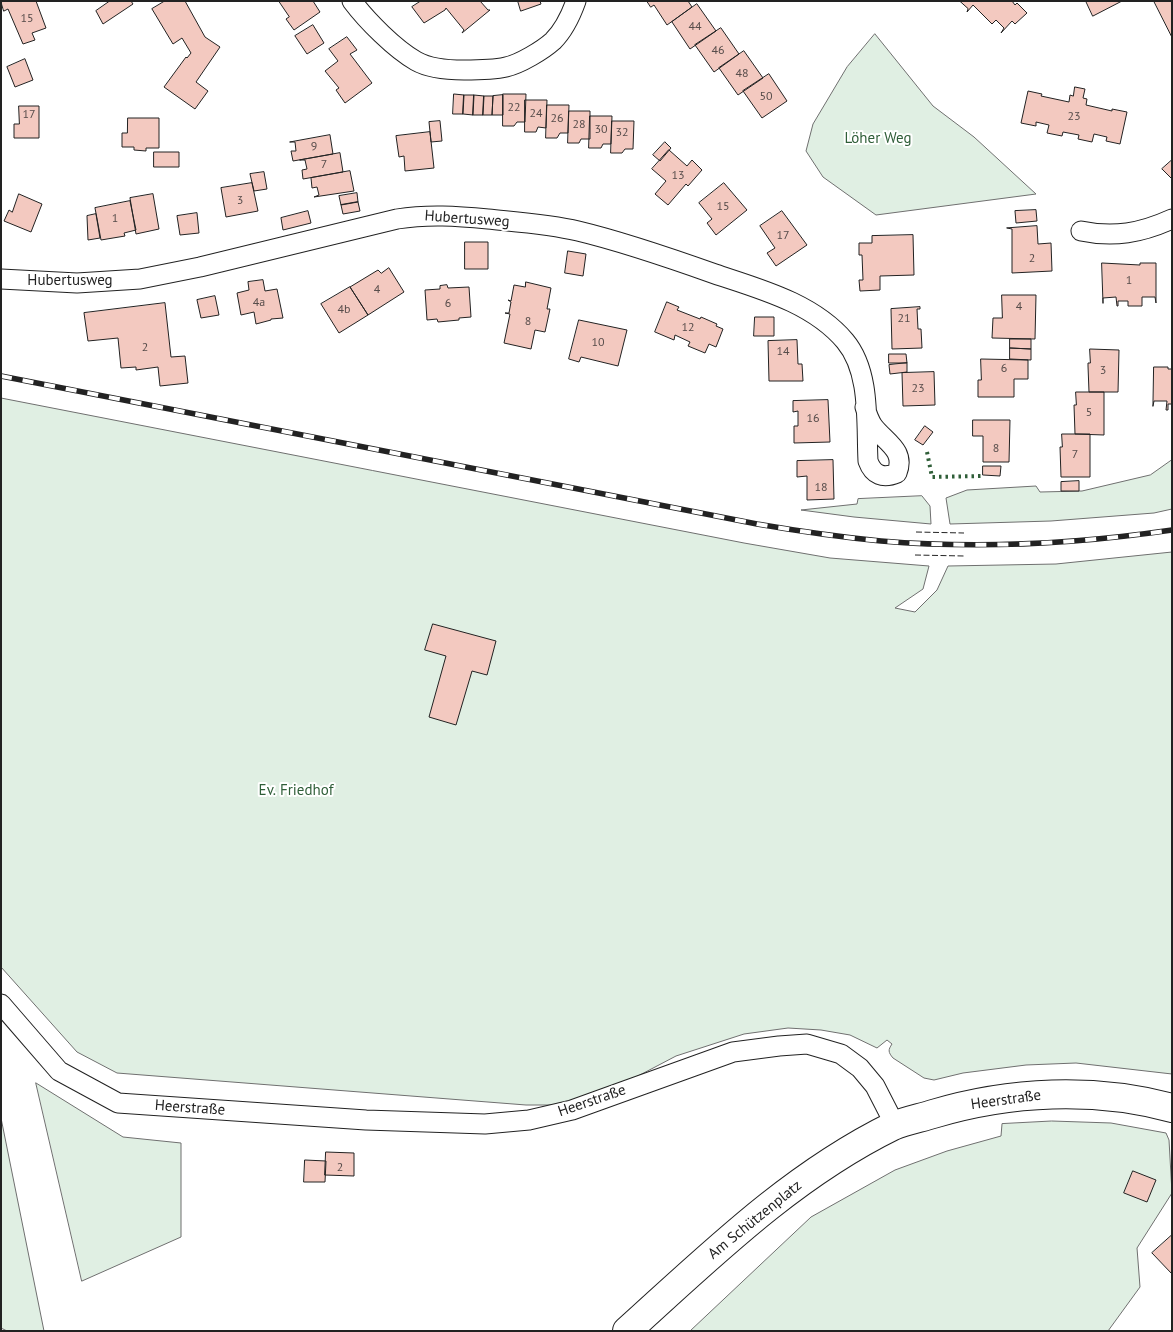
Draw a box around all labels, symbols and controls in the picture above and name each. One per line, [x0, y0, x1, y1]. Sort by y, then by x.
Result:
house number: 15 [20, 12, 34, 26]
house number: 44 [688, 20, 702, 34]
house number: 46 [711, 44, 725, 58]
house number: 48 [735, 67, 749, 81]
house number: 50 [759, 90, 773, 104]
house number: 22 [507, 101, 521, 115]
house number: 24 [529, 107, 543, 121]
house number: 17 [22, 108, 36, 122]
house number: 23 [1067, 110, 1081, 124]
house number: 26 [550, 112, 564, 126]
house number: 28 [572, 118, 586, 132]
house number: 30 [594, 123, 608, 137]
house number: 32 [615, 126, 629, 140]
park label: Löher Weg [844, 130, 912, 148]
house number: 9 [311, 140, 317, 154]
house number: 7 [321, 158, 327, 172]
house number: 13 [671, 169, 685, 183]
house number: 3 [237, 194, 243, 208]
house number: 15 [716, 200, 730, 214]
street label: Hubertusweg [424, 207, 510, 231]
house number: 1 [112, 212, 118, 226]
house number: 17 [776, 229, 790, 243]
house number: 2 [1029, 252, 1035, 266]
street label: Hubertusweg [27, 272, 113, 290]
house number: 1 [1126, 274, 1132, 288]
house number: 4 [374, 283, 380, 297]
house number: 4a [253, 296, 265, 310]
house number: 6 [445, 297, 451, 311]
house number: 4 [1016, 300, 1022, 314]
house number: 4b [337, 303, 351, 317]
house number: 21 [897, 312, 911, 326]
house number: 8 [525, 315, 531, 329]
house number: 12 [681, 321, 695, 335]
house number: 10 [591, 336, 605, 350]
house number: 2 [142, 341, 148, 355]
house number: 14 [776, 345, 790, 359]
house number: 6 [1001, 362, 1007, 376]
house number: 3 [1100, 364, 1106, 378]
house number: 23 [911, 382, 925, 396]
house number: 5 [1086, 406, 1092, 420]
house number: 16 [806, 412, 820, 426]
house number: 8 [993, 442, 999, 456]
house number: 7 [1072, 448, 1078, 462]
house number: 18 [814, 481, 828, 495]
park label: Ev. Friedhof [259, 782, 333, 800]
street label: Heerstraße [556, 1081, 628, 1121]
street label: Heerstraße [970, 1086, 1042, 1114]
street label: Heerstraße [154, 1097, 226, 1119]
house number: 2 [337, 1161, 343, 1175]
street label: Am Schützenplatz [705, 1177, 805, 1263]

